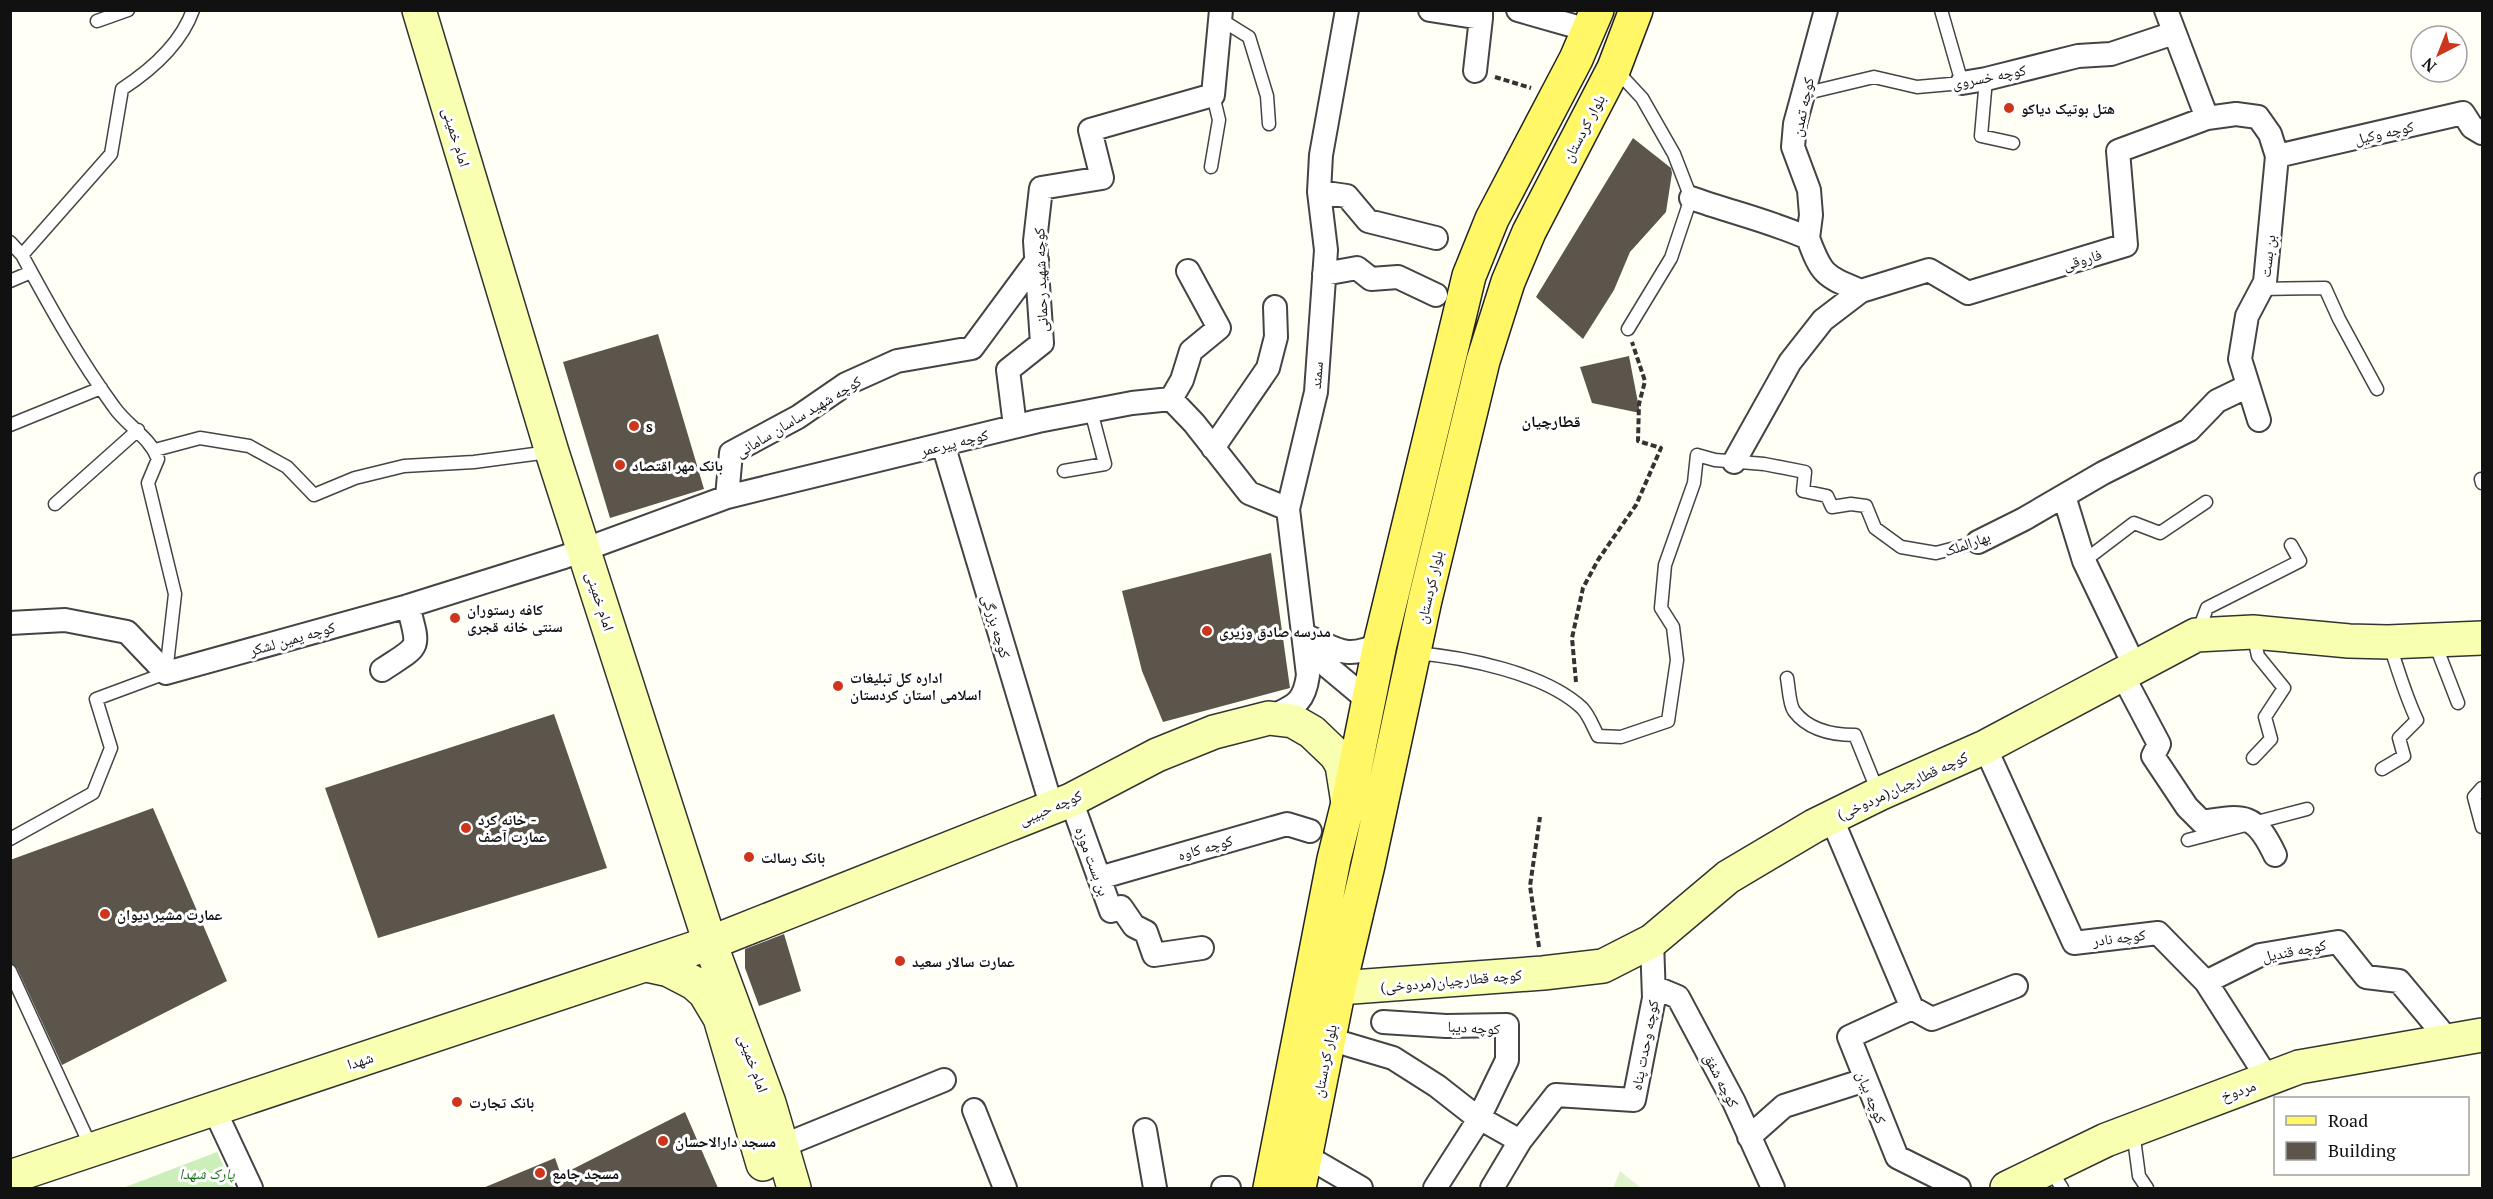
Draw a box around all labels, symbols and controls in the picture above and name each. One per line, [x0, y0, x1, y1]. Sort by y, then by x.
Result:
north arrow [2409, 24, 2469, 84]
text: N [2417, 53, 2441, 77]
street label: کوچه خسروی [1950, 59, 2028, 94]
street label: کوچه تمدن [1786, 75, 1819, 139]
street label: بلوار کردستان [1557, 91, 1610, 166]
place label: هتل بوتیک دیاکو [2021, 98, 2115, 118]
marker: هتل بوتیک دیاکو [2002, 101, 2016, 115]
street label: امام خمینی [438, 105, 475, 169]
street label: کوچه وکیل [2352, 115, 2416, 150]
street label: کوچه شهید رحمانی [1028, 227, 1053, 333]
street label: بن بست [2254, 234, 2281, 279]
street label: فاروقی [2060, 244, 2104, 275]
street label: سمند [1305, 360, 1327, 390]
street label: کوچه شهید ساسان سامانی [731, 370, 865, 462]
district label: قطارچیان [1521, 410, 1581, 432]
place label: s [646, 416, 653, 436]
marker: s [627, 419, 641, 433]
street label: کوچه پیرعمر [917, 424, 990, 460]
place label: بانک مهر اقتصاد [632, 455, 723, 475]
marker: بانک مهر اقتصاد [613, 458, 627, 472]
street label: بهارالملک [1941, 526, 1993, 560]
street label: بلوار کردستان [1411, 549, 1448, 626]
street label: امام خمینی [581, 569, 620, 633]
street label: کوچه بزرگی [977, 592, 1016, 661]
place label: کافه رستوران سنتی خانه قجری [467, 599, 563, 636]
marker: کافه رستوران سنتی خانه قجری [448, 611, 462, 625]
street label: کوچه یمین لشکر [246, 616, 338, 661]
place label: مدرسه صادق وزیری [1219, 621, 1331, 641]
marker: مدرسه صادق وزیری [1200, 624, 1214, 638]
place label: اداره کل تبلیغات اسلامی استان کردستان [850, 667, 982, 704]
marker: اداره کل تبلیغات اسلامی استان کردستان [831, 679, 845, 693]
street label: کوچه قطارچیان(مردوخی) [1833, 746, 1971, 825]
street label: کوچه حبیبی [1015, 785, 1085, 830]
place label: خانه کرد - عمارت آصف [478, 809, 547, 846]
marker: خانه کرد - عمارت آصف [459, 821, 473, 835]
street label: بن بست موزه [1070, 824, 1115, 899]
street label: کوچه کاوه [1175, 830, 1235, 864]
place label: بانک رسالت [761, 847, 825, 867]
marker: بانک رسالت [742, 850, 756, 864]
place label: عمارت مشیر دیوان [117, 904, 223, 924]
marker: عمارت مشیر دیوان [98, 907, 112, 921]
street label: کوچه نادر [2090, 924, 2147, 950]
street label: کوچه قندیل [2260, 934, 2328, 967]
place label: عمارت سالار سعید [912, 951, 1015, 971]
marker: عمارت سالار سعید [893, 954, 907, 968]
street label: کوچه قطارچیان(مردوخی) [1379, 964, 1523, 997]
street label: کوچه وحدت پناه [1625, 998, 1663, 1092]
street label: کوچه دیبا [1447, 1016, 1501, 1038]
street label: بلوار کردستان [1307, 1023, 1342, 1100]
street label: امام خمینی [733, 1031, 774, 1095]
street label: شهدا [344, 1046, 376, 1074]
street label: کوچه شفق [1699, 1049, 1744, 1111]
street label: کوچه بیان [1851, 1068, 1892, 1127]
street label: مردوخ [2218, 1074, 2259, 1106]
place label: بانک تجارت [469, 1092, 534, 1112]
marker: بانک تجارت [450, 1095, 464, 1109]
legend [2274, 1097, 2469, 1175]
text: Road [2328, 1108, 2368, 1132]
place label: مسجد دارالاحسان [675, 1131, 776, 1151]
marker: مسجد دارالاحسان [656, 1134, 670, 1148]
text: Building [2328, 1138, 2396, 1162]
park label: پارک شهدا [179, 1163, 236, 1183]
place label: مسجد جامع [552, 1163, 619, 1184]
marker: مسجد جامع [533, 1166, 547, 1180]

